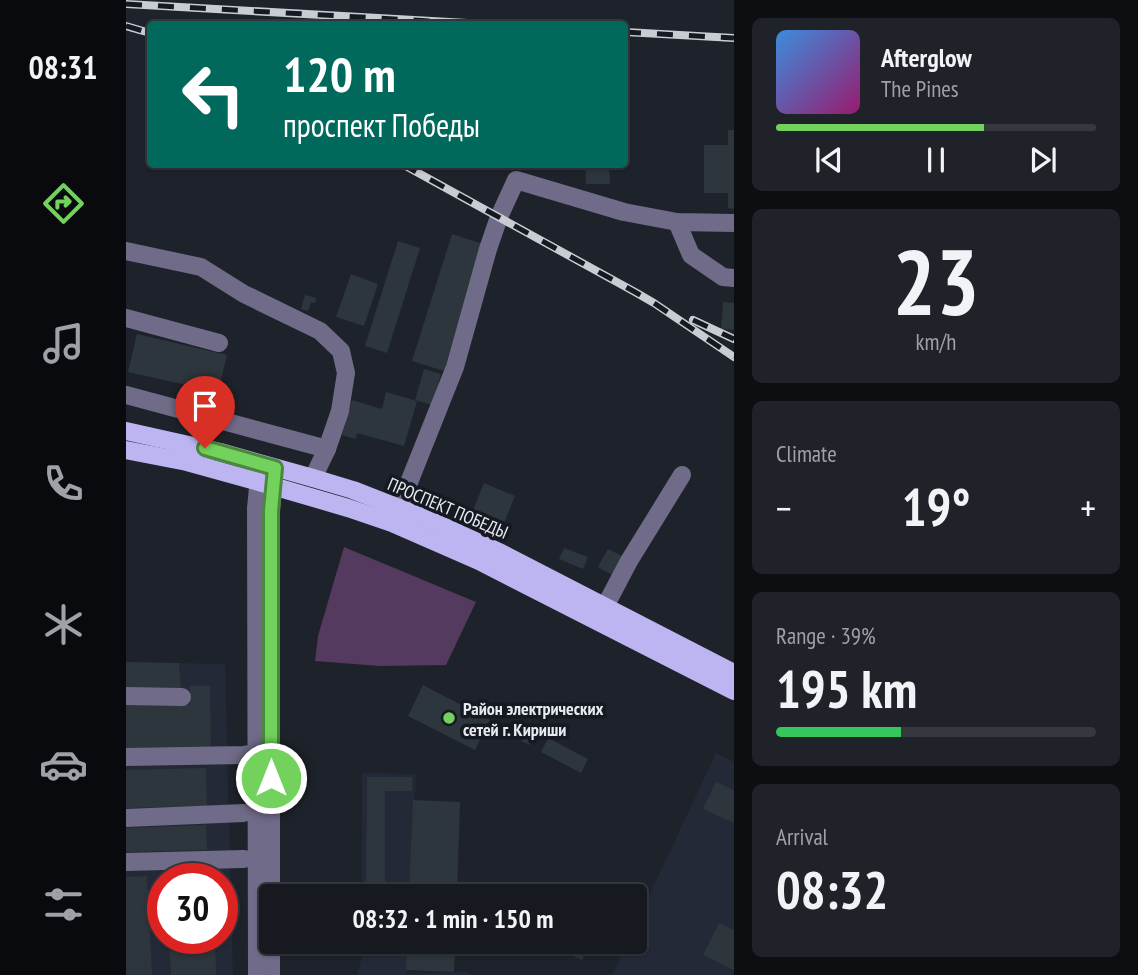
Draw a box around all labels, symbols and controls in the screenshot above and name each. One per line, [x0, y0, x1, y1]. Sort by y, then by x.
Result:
text: Afterglow [881, 41, 972, 74]
text: 120 m [283, 42, 396, 106]
text: 08:31 [28, 46, 98, 88]
icon: left [168, 49, 259, 140]
text: The Pines [881, 74, 959, 103]
text: проспект Победы [283, 104, 480, 146]
icon: previous [810, 141, 848, 179]
icon: pause [917, 141, 955, 179]
icon: next [1024, 141, 1062, 179]
icon: directions [39, 179, 88, 228]
text: 23 [893, 222, 980, 340]
icon: music [39, 319, 88, 368]
text: km/h [916, 327, 956, 356]
pin [175, 376, 235, 448]
icon: arrive [186, 387, 224, 425]
text: Climate [776, 439, 837, 468]
icon: phone [39, 459, 88, 508]
street label: ПРОСПЕКТ ПОБЕДЫ [384, 472, 512, 544]
text: 19° [902, 473, 970, 540]
text: − [776, 483, 792, 532]
text: + [1080, 483, 1096, 532]
icon: climate [39, 600, 88, 649]
text: Range · 39% [776, 621, 876, 650]
text: 195 km [776, 655, 917, 722]
place label: Район электрических сетей г. Кириши [463, 697, 604, 741]
marker: Район электрических сетей г. Кириши [441, 710, 457, 726]
icon: car [39, 740, 88, 789]
position arrow [234, 741, 308, 815]
text: Arrival [776, 822, 828, 851]
text: 08:32 [776, 856, 888, 923]
speed limit sign: 30 [147, 863, 238, 954]
icon: filters [39, 880, 88, 929]
text: 08:32 · 1 min · 150 m [353, 902, 553, 935]

